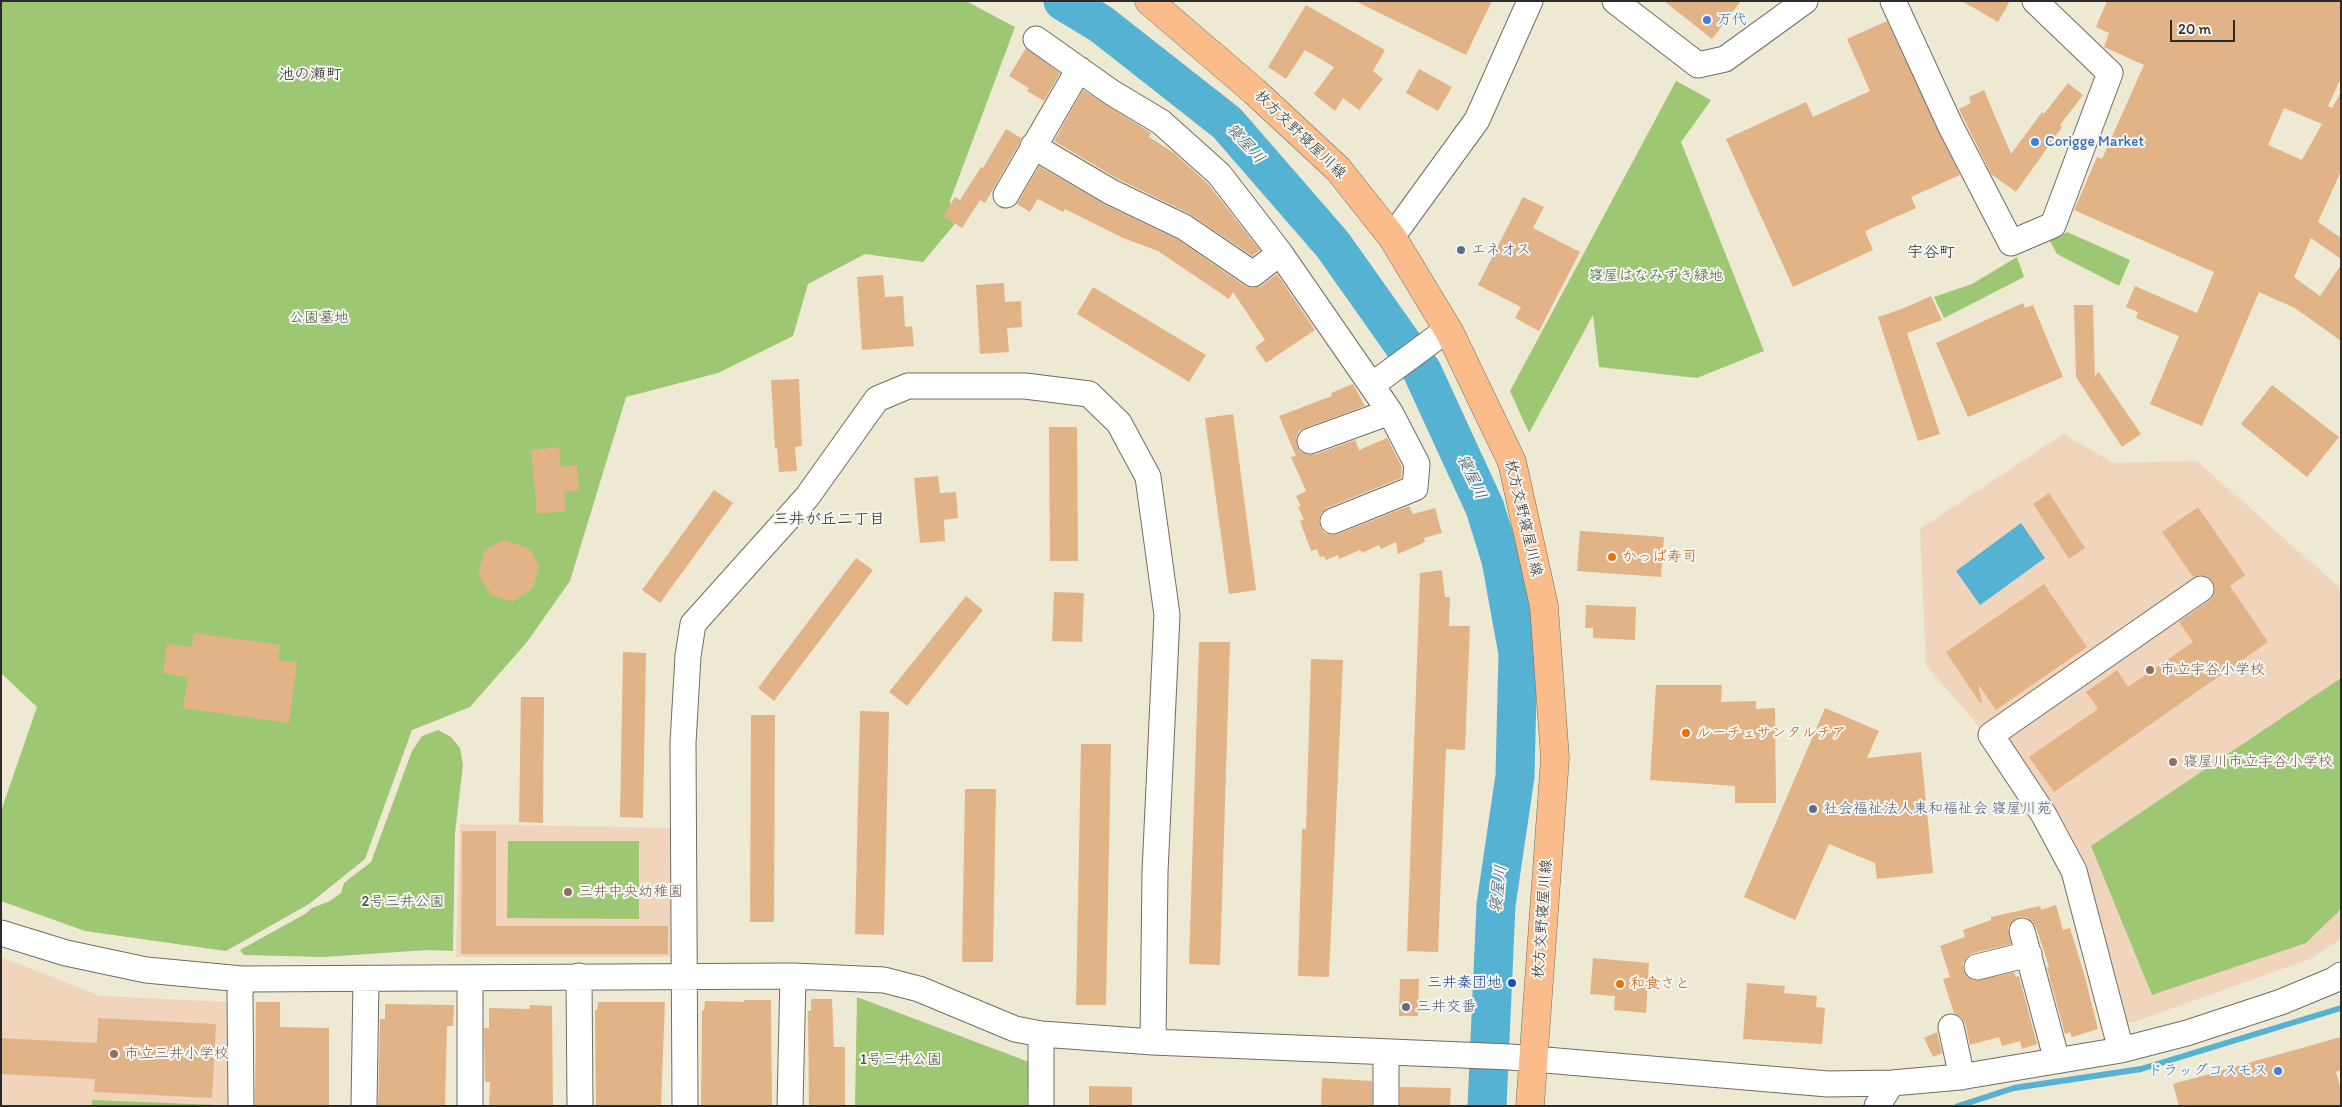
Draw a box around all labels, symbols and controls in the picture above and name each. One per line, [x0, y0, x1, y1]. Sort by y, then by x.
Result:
scale bar [2172, 10, 2237, 42]
place label: 万代 [1717, 11, 1747, 29]
marker: 万代 [1701, 14, 1713, 26]
text: 20 m [2178, 20, 2211, 38]
district label: 池の瀬町 [278, 65, 342, 85]
street label: 枚方交野寝屋川線 [1251, 87, 1349, 183]
water label: 寝屋川 [1222, 120, 1268, 168]
place label: Corigge Market [2045, 133, 2144, 151]
marker: Corigge Market [2029, 136, 2041, 148]
place label: エネオス [1471, 241, 1531, 259]
district label: 宇谷町 [1907, 243, 1955, 263]
marker: エネオス [1455, 244, 1467, 256]
park label: 寝屋はなみずき緑地 [1589, 267, 1723, 285]
park label: 公園墓地 [289, 309, 349, 327]
water label: 寝屋川 [1452, 451, 1490, 503]
street label: 枚方交野寝屋川線 [1501, 458, 1545, 578]
district label: 三井が丘二丁目 [773, 510, 885, 530]
place label: かっぱ寿司 [1622, 548, 1697, 566]
marker: かっぱ寿司 [1606, 551, 1618, 563]
place label: 市立宇谷小学校 [2160, 661, 2265, 679]
marker: 市立宇谷小学校 [2144, 664, 2156, 676]
place label: ルーチェサンタルチア [1696, 724, 1847, 742]
marker: ルーチェサンタルチア [1680, 727, 1692, 739]
place label: 寝屋川市立宇谷小学校 [2183, 753, 2333, 771]
marker: 寝屋川市立宇谷小学校 [2167, 756, 2179, 768]
place label: 社会福祉法人東和福祉会 寝屋川苑 [1823, 800, 2051, 818]
marker: 社会福祉法人東和福祉会 寝屋川苑 [1807, 803, 1819, 815]
street label: 枚方交野寝屋川線 [1530, 859, 1556, 979]
water label: 寝屋川 [1487, 864, 1511, 914]
place label: 三井中央幼稚園 [578, 883, 683, 901]
marker: 三井中央幼稚園 [562, 886, 574, 898]
park label: 2号三井公園 [362, 893, 444, 911]
place label: 三井秦団地 [1427, 974, 1502, 992]
place label: 和食さと [1630, 975, 1690, 993]
marker: 三井秦団地 [1506, 977, 1518, 989]
marker: 和食さと [1614, 978, 1626, 990]
place label: 三井交番 [1416, 998, 1476, 1016]
marker: 三井交番 [1400, 1001, 1412, 1013]
place label: 市立三井小学校 [124, 1045, 229, 1063]
marker: 市立三井小学校 [108, 1048, 120, 1060]
park label: 1号三井公園 [860, 1051, 942, 1069]
place label: ドラッグコスモス [2148, 1062, 2268, 1080]
marker: ドラッグコスモス [2272, 1065, 2284, 1077]

